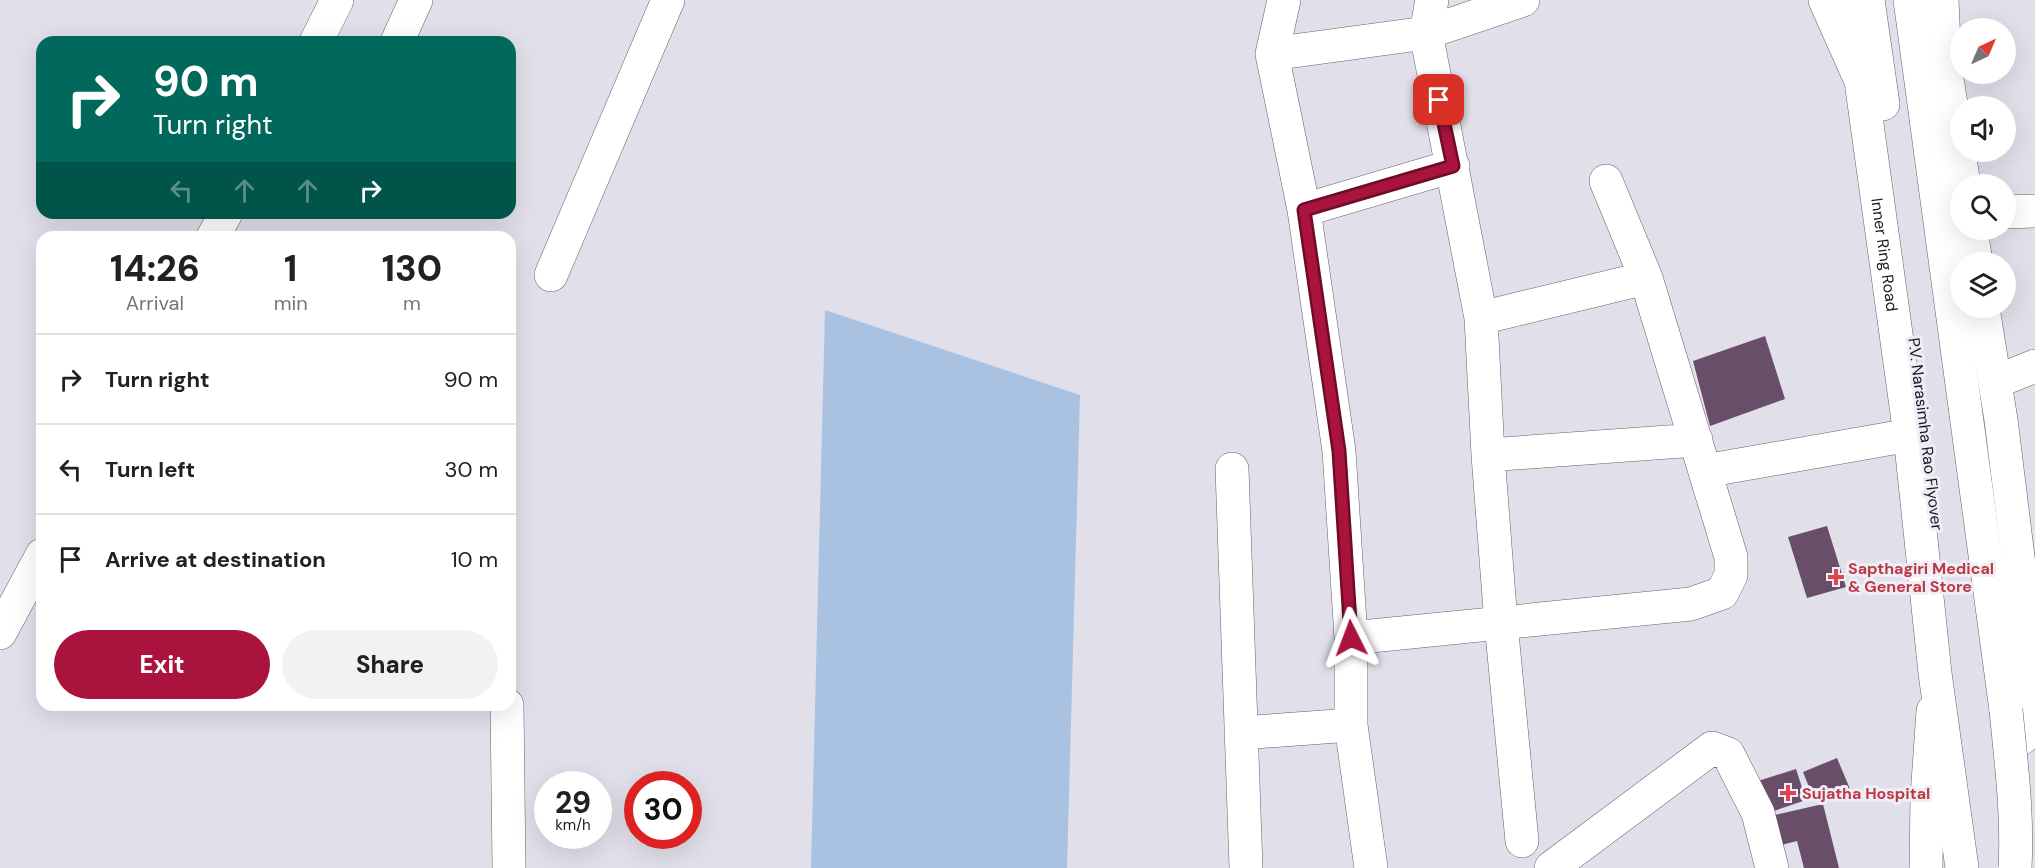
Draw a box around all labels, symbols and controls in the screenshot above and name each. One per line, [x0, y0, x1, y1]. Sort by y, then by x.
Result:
north arrow [1950, 18, 2016, 84]
map controls [1950, 18, 2016, 318]
text: 90 m [153, 54, 259, 109]
icon: right [54, 60, 132, 138]
pin [1413, 74, 1464, 125]
icon: arrive [1422, 83, 1455, 116]
button: sound [1950, 96, 2016, 162]
text: Turn right [153, 107, 273, 142]
icon: left [165, 174, 198, 207]
icon: ahead [228, 174, 261, 207]
icon: ahead [291, 174, 324, 207]
icon: right [354, 174, 387, 207]
button: search [1950, 174, 2016, 240]
street label: Inner Ring Road [1866, 197, 1903, 313]
text: 14:26 [110, 245, 200, 292]
text: 1 [284, 245, 297, 292]
text: 130 [382, 245, 442, 292]
button: layers [1950, 252, 2016, 318]
text: Arrival [126, 290, 184, 316]
text: min [274, 290, 308, 316]
text: m [403, 290, 421, 316]
street label: P.V. Narasimha Rao Flyover [1903, 337, 1948, 532]
icon: right [54, 363, 87, 396]
text: Turn right [105, 365, 210, 394]
text: 90 m [444, 365, 498, 394]
icon: left [54, 453, 87, 486]
text: Turn left [105, 455, 195, 484]
text: 30 m [444, 455, 498, 484]
icon: arrive [54, 543, 87, 576]
text: Arrive at destination [105, 545, 326, 574]
text: 10 m [451, 545, 498, 574]
place label: Sapthagiri Medical & General Store [1848, 558, 1994, 597]
marker: Sapthagiri Medical & General Store [1829, 570, 1843, 584]
position arrow [1319, 606, 1383, 670]
button: Exit [54, 630, 270, 699]
button: Share [282, 630, 498, 699]
speed limit sign: 30 [624, 771, 702, 849]
text: 29 [555, 783, 591, 822]
place label: Sujatha Hospital [1802, 783, 1930, 804]
marker: Sujatha Hospital [1779, 784, 1797, 802]
text: km/h [555, 815, 591, 835]

